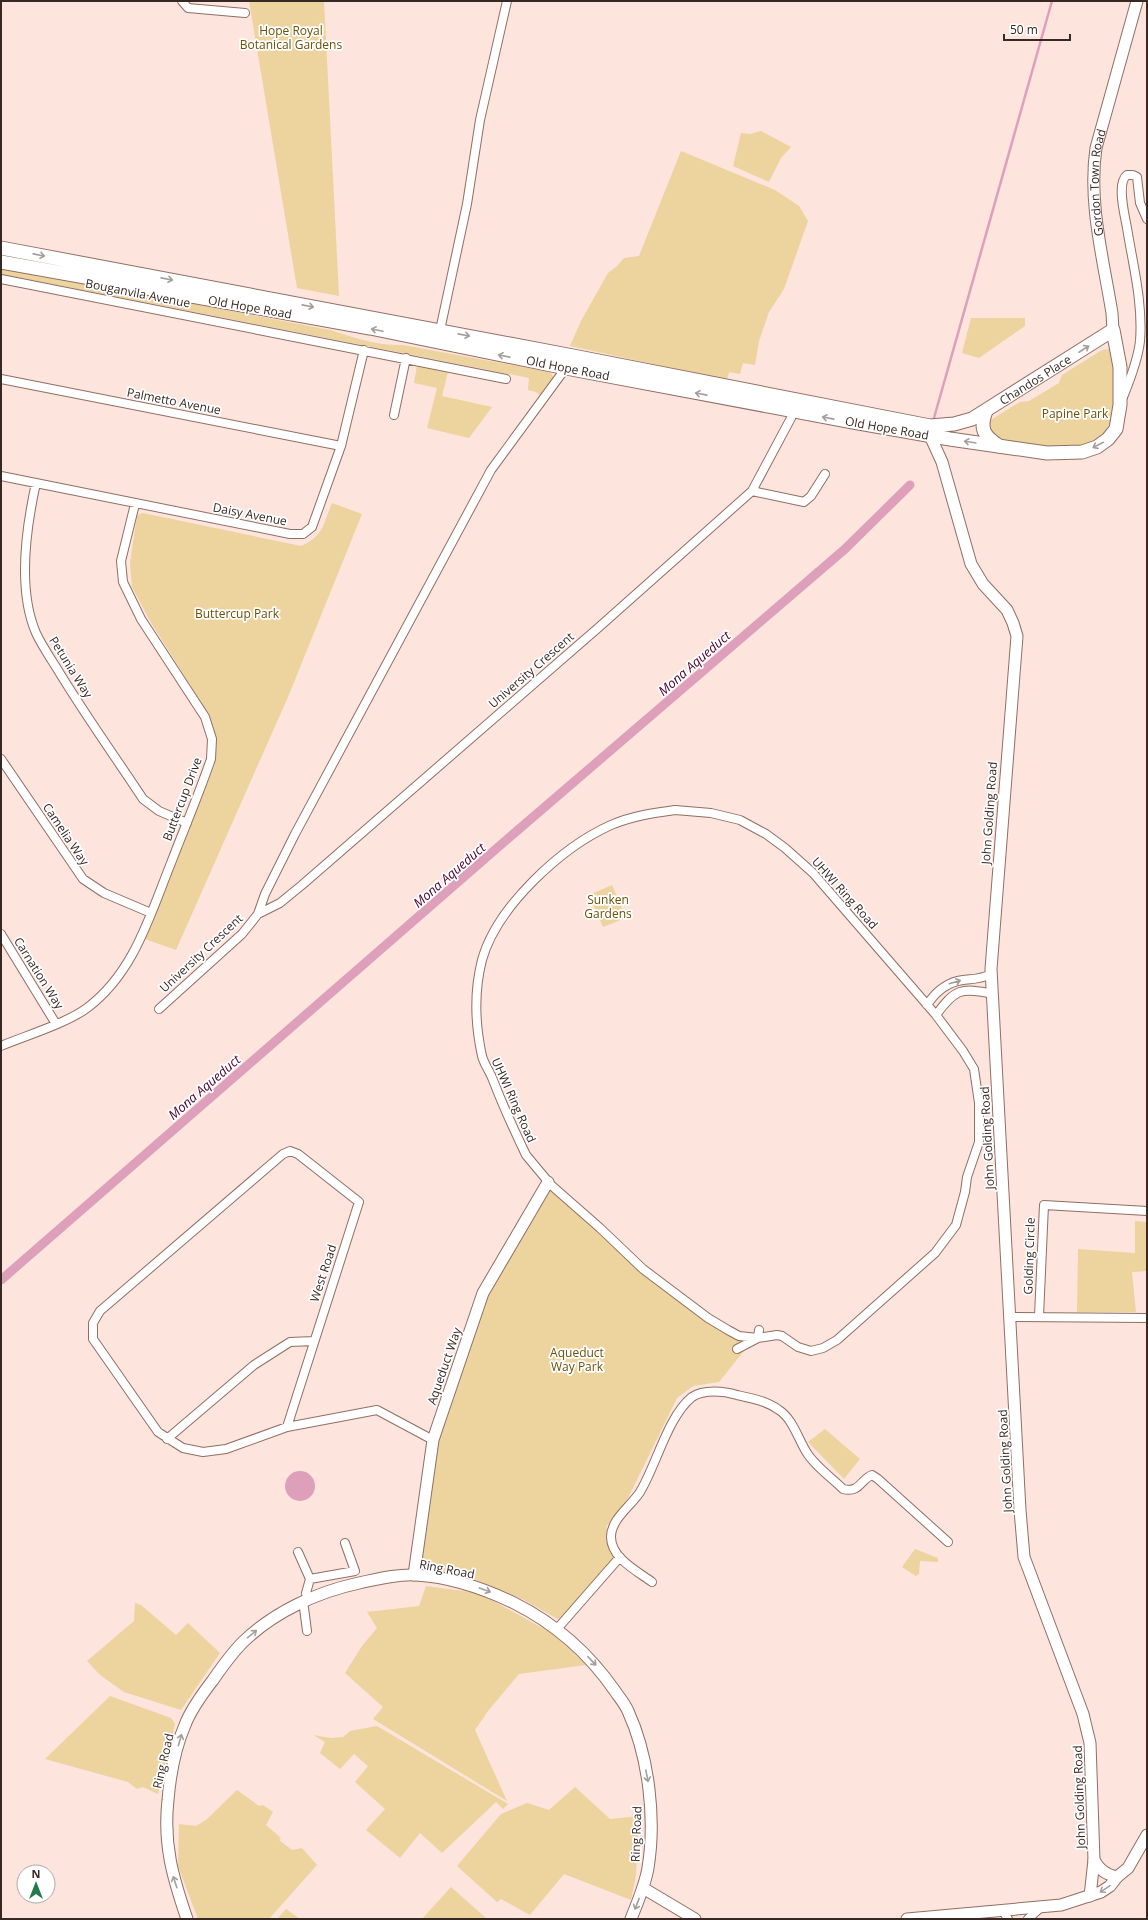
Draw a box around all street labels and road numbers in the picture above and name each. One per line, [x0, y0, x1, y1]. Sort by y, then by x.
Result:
street label: Gordon Town Road [1085, 127, 1109, 237]
street label: Bouganvila Avenue [84, 274, 192, 312]
street label: Old Hope Road [207, 291, 293, 323]
street label: Chandos Place [996, 350, 1074, 408]
street label: Old Hope Road [525, 352, 611, 384]
street label: Palmetto Avenue [126, 384, 223, 418]
street label: Old Hope Road [844, 412, 930, 444]
street label: Daisy Avenue [212, 498, 289, 530]
street label: University Crescent [485, 628, 577, 712]
street label: Petunia Way [45, 633, 97, 702]
street label: Buttercup Drive [158, 755, 206, 843]
street label: John Golding Road [977, 761, 1001, 866]
street label: Camelia Way [39, 800, 94, 869]
street label: UHWI Ring Road [808, 853, 882, 933]
street label: University Crescent [156, 910, 246, 996]
street label: Carnation Way [10, 934, 68, 1013]
street label: UHWI Ring Road [488, 1055, 540, 1145]
street label: John Golding Road [976, 1086, 998, 1191]
street label: Golding Circle [1019, 1217, 1039, 1295]
street label: West Road [306, 1242, 340, 1304]
street label: Aqueduct Way [423, 1324, 465, 1407]
street label: John Golding Road [994, 1409, 1016, 1514]
street label: Ring Road [418, 1555, 476, 1583]
street label: Ring Road [148, 1732, 178, 1790]
street label: John Golding Road [1069, 1745, 1089, 1850]
street label: Ring Road [627, 1806, 645, 1862]

